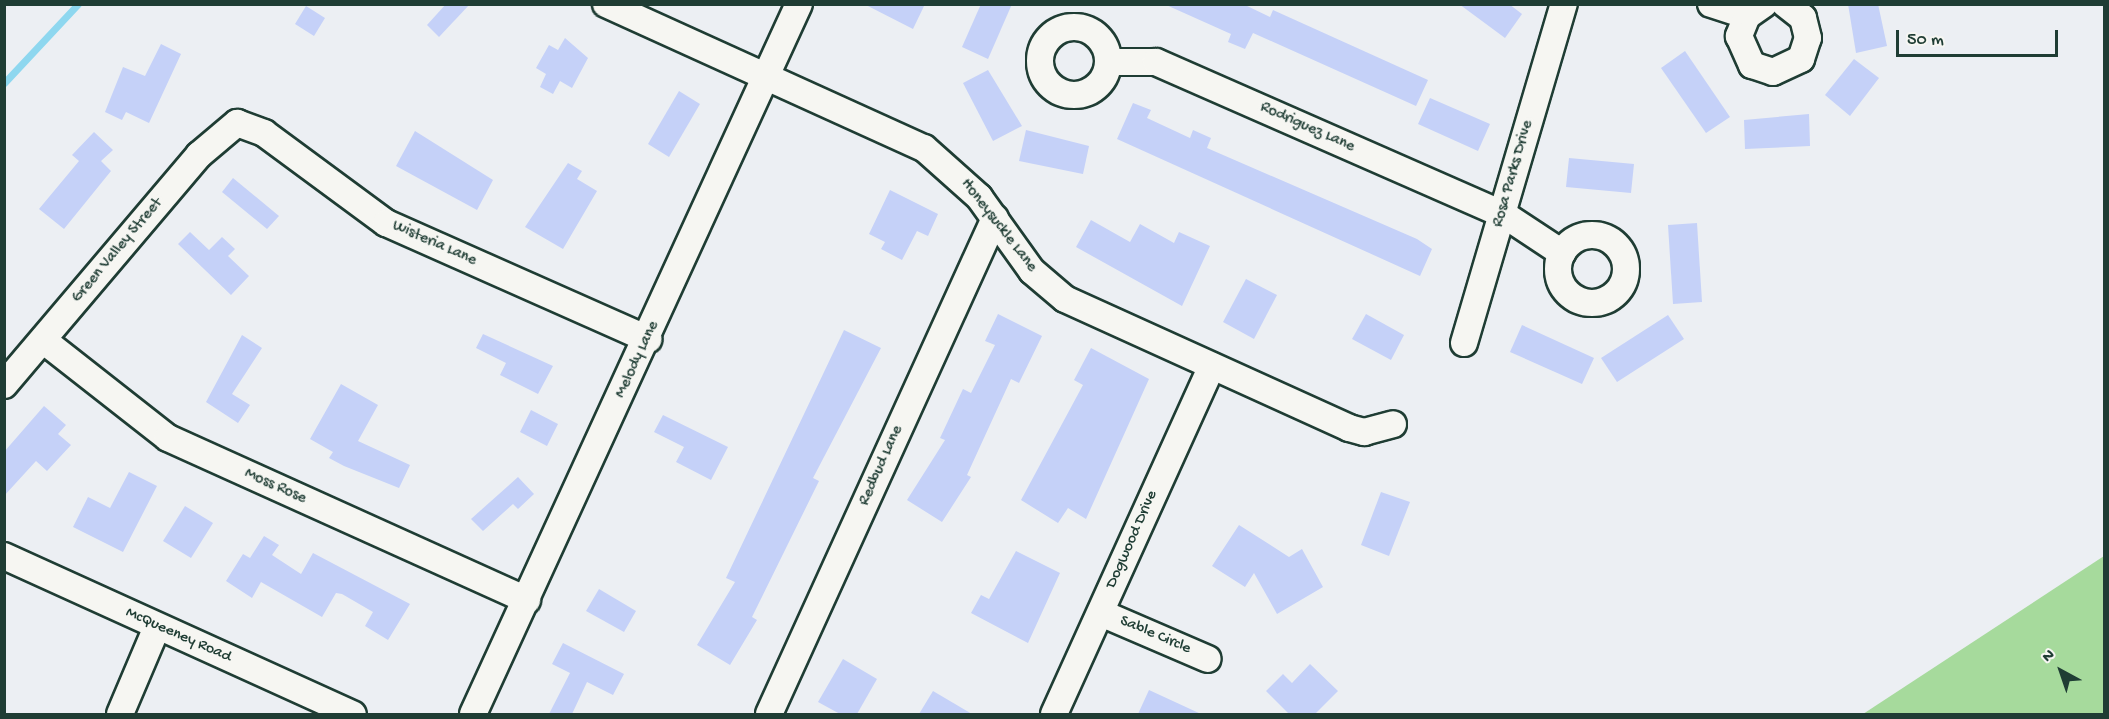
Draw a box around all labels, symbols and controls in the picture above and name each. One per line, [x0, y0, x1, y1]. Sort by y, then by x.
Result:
scale bar [1899, 18, 2061, 56]
text: 50 m [1907, 30, 1944, 51]
street label: Rodriguez Lane [1257, 99, 1357, 157]
street label: Rosa Parks Drive [1490, 118, 1538, 230]
street label: Honeysuckle Lane [956, 175, 1040, 277]
street label: Green Valley Street [69, 195, 167, 307]
street label: Wisteria Lane [389, 217, 479, 271]
street label: Melody Lane [612, 318, 664, 402]
street label: Redbud Lane [856, 423, 908, 509]
street label: Moss Rose [241, 465, 309, 509]
street label: Dogwood Drive [1103, 488, 1163, 592]
street label: McQueeney Road [122, 604, 234, 668]
street label: Sable Circle [1117, 612, 1193, 660]
north arrow [2031, 641, 2091, 701]
text: N [2039, 646, 2059, 667]

